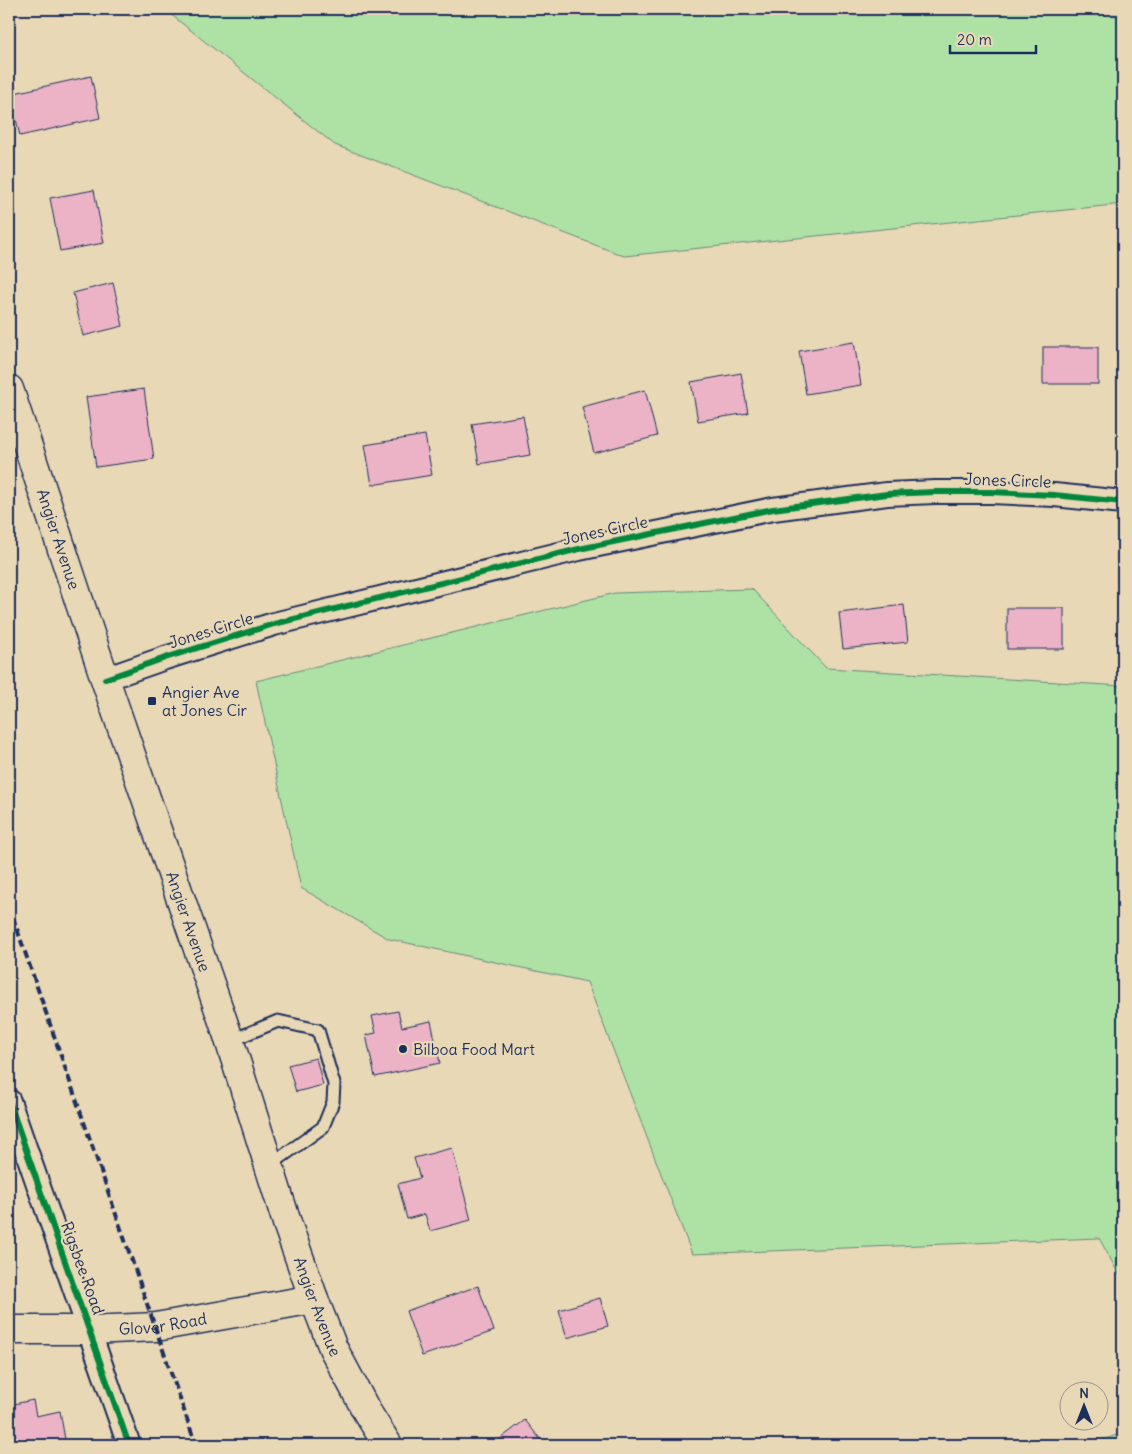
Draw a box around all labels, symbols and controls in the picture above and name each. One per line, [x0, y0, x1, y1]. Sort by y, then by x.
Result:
scale bar [950, 22, 1036, 54]
text: 20 m [957, 30, 992, 49]
street label: Jones Circle [964, 468, 1052, 492]
street label: Angier Avenue [33, 486, 85, 592]
street label: Jones Circle [560, 511, 650, 549]
street label: Jones Circle [167, 608, 255, 652]
place label: Angier Ave at Jones Cir [162, 682, 248, 720]
marker: Angier Ave at Jones Cir [146, 695, 158, 707]
street label: Angier Avenue [162, 869, 215, 974]
place label: Bilboa Food Mart [413, 1039, 535, 1059]
marker: Bilboa Food Mart [397, 1043, 409, 1055]
street label: Rigsbee Road [57, 1219, 109, 1317]
street label: Angier Avenue [290, 1254, 346, 1360]
street label: Glover Road [118, 1308, 208, 1339]
north arrow [1060, 1382, 1110, 1432]
text: N [1079, 1384, 1089, 1402]

